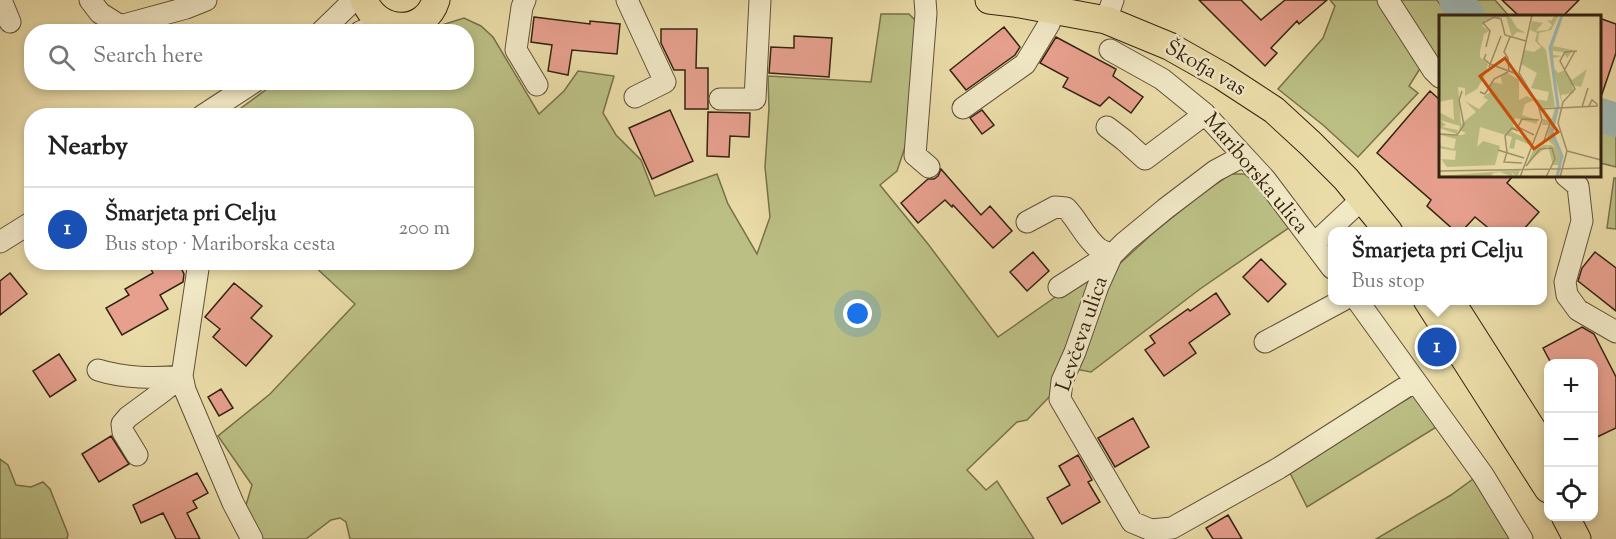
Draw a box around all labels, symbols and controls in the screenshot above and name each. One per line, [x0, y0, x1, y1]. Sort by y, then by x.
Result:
inset map [1439, 15, 1601, 177]
search box [24, 24, 474, 90]
street label: Škofja vas [1159, 34, 1251, 104]
icon: search [45, 41, 78, 74]
text: Search here [93, 41, 203, 73]
street label: Mariborska ulica [1195, 107, 1315, 241]
text: Nearby [48, 129, 128, 166]
text: Šmarjeta pri Celju [105, 199, 277, 231]
text: 1 [64, 215, 71, 244]
text: 200 m [399, 215, 450, 244]
popup [1328, 227, 1547, 305]
text: Bus stop · Mariborska cesta [105, 231, 336, 260]
text: Šmarjeta pri Celju [1352, 236, 1523, 268]
text: Bus stop [1352, 268, 1425, 297]
street label: Levčeva ulica [1049, 272, 1117, 395]
your location [843, 299, 872, 328]
pin: 1 [1418, 324, 1456, 370]
map controls [1544, 359, 1598, 521]
button: + [1544, 359, 1598, 413]
button: − [1544, 413, 1598, 467]
button: locate [1544, 467, 1598, 521]

